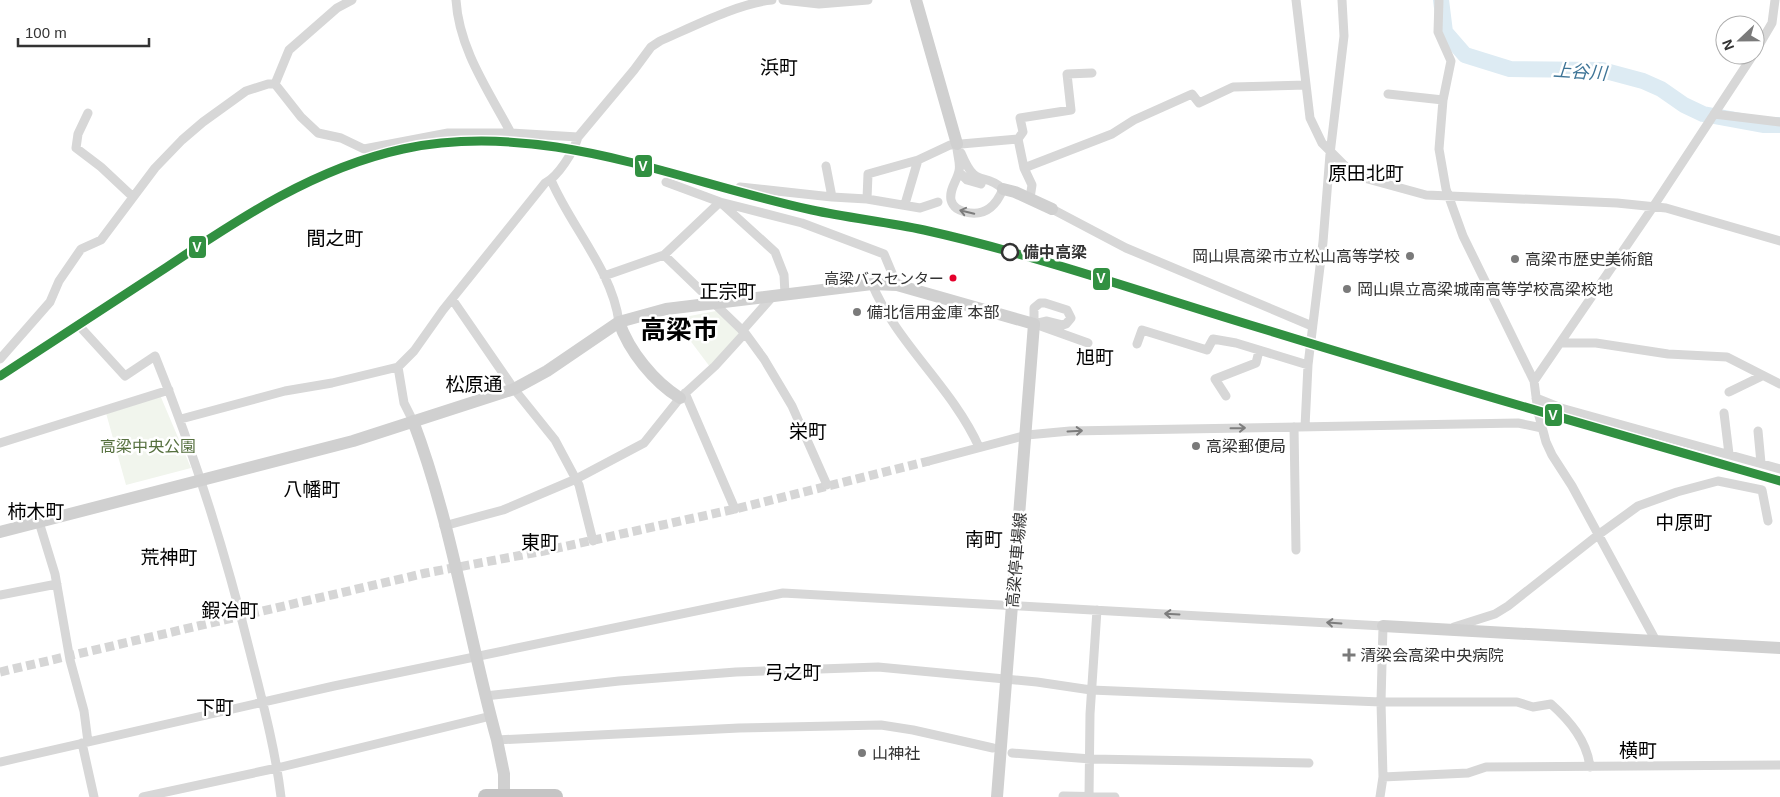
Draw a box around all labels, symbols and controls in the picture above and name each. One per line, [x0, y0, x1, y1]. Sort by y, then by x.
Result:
scale bar [18, 15, 149, 47]
north arrow [1715, 15, 1765, 65]
text: 100 m [25, 24, 67, 41]
text: N [1719, 37, 1737, 53]
district label: 浜町 [760, 57, 798, 78]
water label: 上谷川 [1552, 60, 1610, 84]
line badge: V [634, 154, 653, 178]
text: V [638, 158, 648, 174]
district label: 原田北町 [1328, 163, 1404, 184]
one-way arrow [959, 207, 975, 216]
district label: 間之町 [306, 228, 364, 249]
line badge: V [188, 235, 207, 259]
text: V [192, 239, 202, 255]
marker: 備中高梁 [1001, 243, 1019, 261]
place label: 備中高梁 [1023, 244, 1087, 261]
place label: 岡山県高梁市立松山高等学校 [1192, 248, 1400, 265]
marker: 岡山県高梁市立松山高等学校 [1404, 250, 1416, 262]
place label: 高梁市歴史美術館 [1525, 251, 1653, 268]
marker: 高梁市歴史美術館 [1509, 253, 1521, 265]
line badge: V [1092, 267, 1111, 291]
place label: 高梁バスセンター [824, 270, 944, 287]
text: V [1096, 270, 1106, 286]
marker: 高梁バスセンター [948, 273, 958, 283]
district label: 正宗町 [699, 281, 757, 302]
place label: 岡山県立高梁城南高等学校高梁校地 [1357, 281, 1613, 298]
marker: 岡山県立高梁城南高等学校高梁校地 [1341, 283, 1353, 295]
place label: 備北信用金庫 本部 [867, 304, 999, 321]
marker: 備北信用金庫 本部 [851, 306, 863, 318]
district label: 高梁市 [640, 315, 718, 345]
district label: 旭町 [1076, 347, 1114, 368]
district label: 松原通 [445, 374, 503, 395]
line badge: V [1544, 403, 1563, 427]
text: V [1548, 407, 1558, 423]
district label: 栄町 [789, 421, 827, 442]
one-way arrow [1230, 423, 1246, 433]
one-way arrow [1067, 427, 1083, 436]
park label: 高梁中央公園 [100, 438, 196, 455]
place label: 高梁郵便局 [1206, 438, 1286, 455]
marker: 高梁郵便局 [1190, 440, 1202, 452]
district label: 八幡町 [283, 479, 341, 500]
district label: 柿木町 [7, 501, 65, 522]
street label: 高梁停車場線 [1004, 511, 1029, 609]
district label: 中原町 [1655, 512, 1713, 533]
district label: 南町 [965, 529, 1003, 550]
district label: 東町 [521, 532, 559, 553]
district label: 荒神町 [140, 547, 198, 568]
district label: 鍜冶町 [201, 600, 259, 621]
one-way arrow [1164, 609, 1180, 618]
one-way arrow [1327, 618, 1343, 627]
place label: 清梁会高梁中央病院 [1360, 647, 1504, 664]
marker: 清梁会高梁中央病院 [1342, 648, 1356, 662]
district label: 弓之町 [764, 662, 822, 683]
district label: 下町 [196, 697, 234, 718]
district label: 横町 [1619, 740, 1657, 761]
place label: 山神社 [872, 745, 920, 762]
marker: 山神社 [856, 747, 868, 759]

